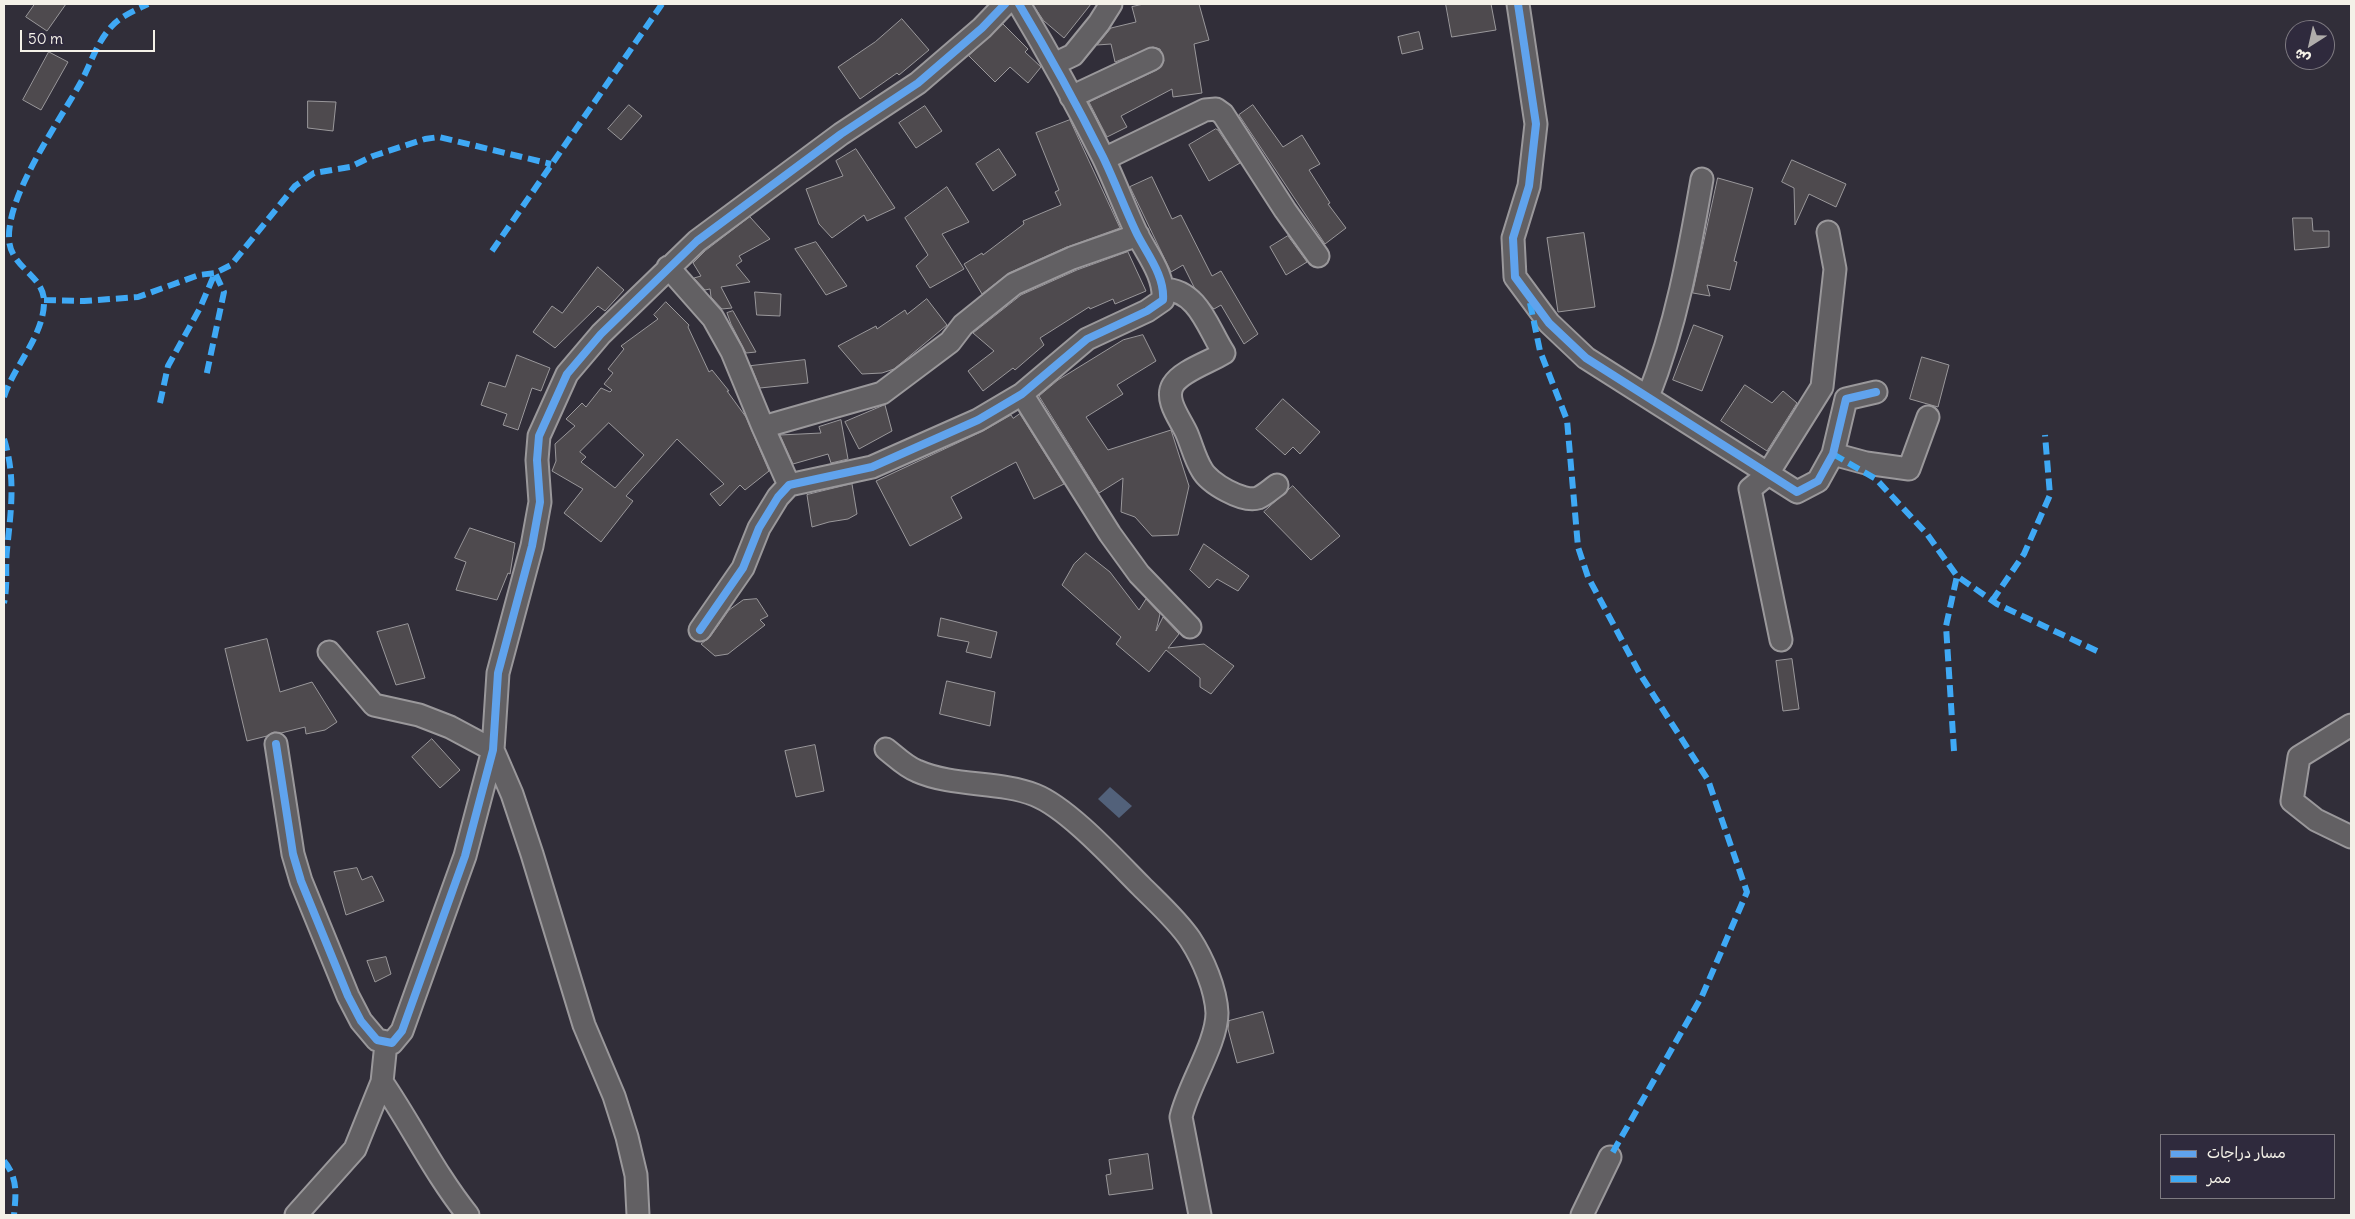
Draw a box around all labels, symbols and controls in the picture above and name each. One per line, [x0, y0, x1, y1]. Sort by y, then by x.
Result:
scale bar [22, 20, 158, 52]
north arrow [2285, 20, 2335, 70]
text: 50 m [28, 29, 63, 48]
text: ش [2290, 45, 2313, 68]
legend [2160, 1134, 2335, 1199]
text: مسار دراجات [2207, 1143, 2286, 1162]
text: ممر [2207, 1168, 2231, 1187]

